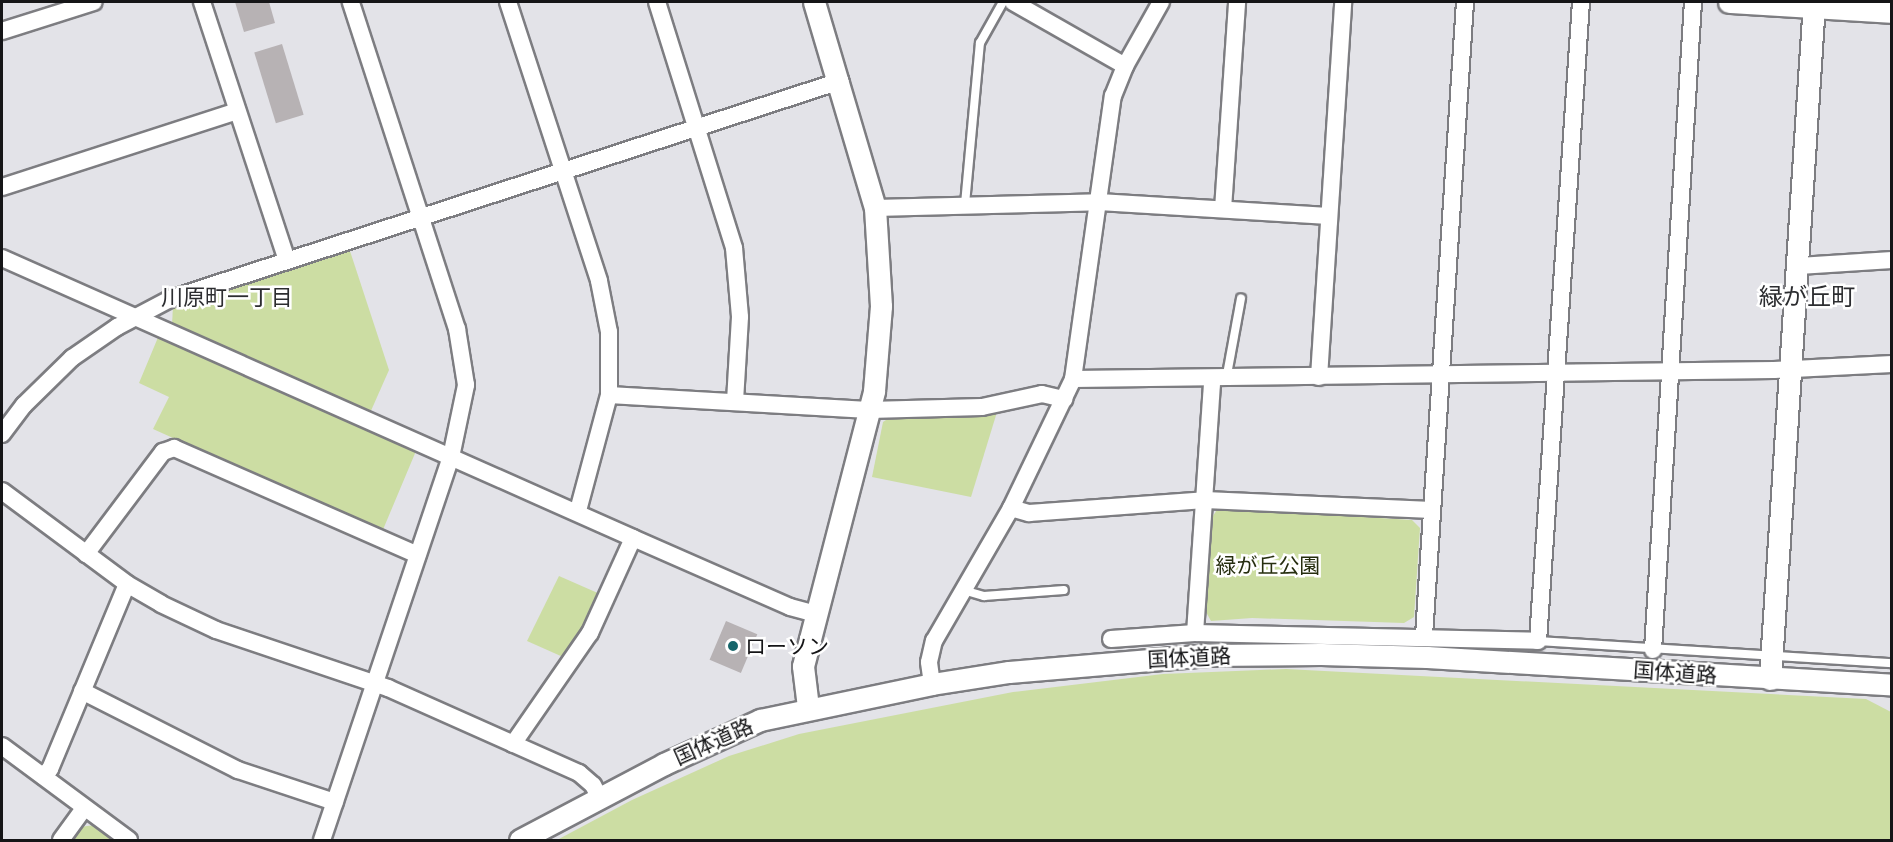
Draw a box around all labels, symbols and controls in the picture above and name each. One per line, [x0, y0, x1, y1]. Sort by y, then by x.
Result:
district label: 緑が丘町 [1759, 282, 1855, 310]
district label: 川原町一丁目 [161, 285, 293, 311]
park label: 緑が丘公園 [1216, 552, 1320, 578]
place label: ローソン [745, 633, 829, 659]
marker: ローソン [726, 639, 740, 653]
street label: 国体道路 [1146, 642, 1232, 672]
street label: 国体道路 [1632, 657, 1718, 687]
street label: 国体道路 [670, 712, 756, 770]

